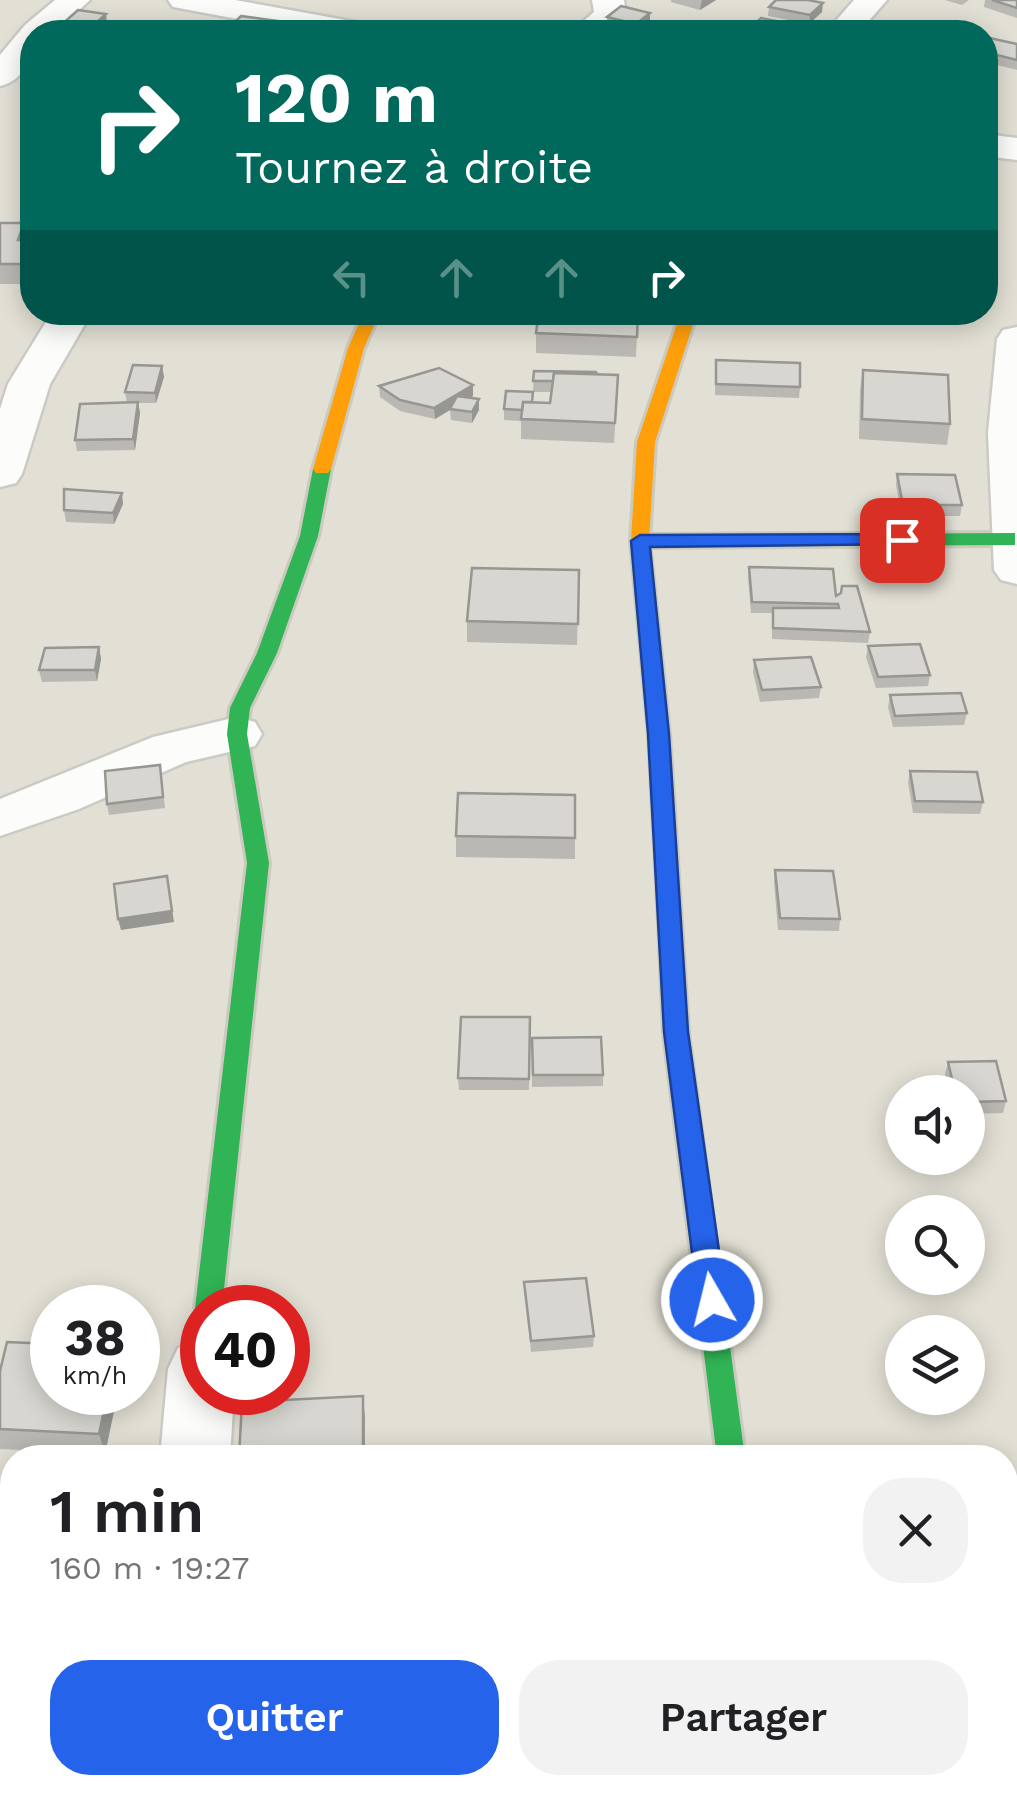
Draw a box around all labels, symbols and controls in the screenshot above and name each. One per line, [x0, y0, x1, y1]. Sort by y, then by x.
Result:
text: 120 m [235, 57, 438, 139]
icon: right [70, 60, 200, 190]
text: Tournez à droite [235, 141, 593, 194]
icon: left [324, 250, 379, 305]
icon: ahead [429, 250, 484, 305]
icon: ahead [534, 250, 589, 305]
icon: right [639, 250, 694, 305]
pin [860, 498, 945, 583]
icon: arrive [875, 513, 930, 568]
map controls [885, 1075, 985, 1415]
button: sound [885, 1075, 985, 1175]
button: search [885, 1195, 985, 1295]
position arrow [660, 1248, 764, 1352]
speed limit sign: 40 [180, 1285, 310, 1415]
text: 38 [65, 1308, 126, 1367]
button: layers [885, 1315, 985, 1415]
text: km/h [63, 1361, 127, 1390]
text: 1 min [50, 1476, 204, 1547]
button: close [863, 1478, 968, 1583]
text: 160 m · 19:27 [50, 1549, 249, 1587]
button: Quitter [50, 1660, 499, 1775]
button: Partager [519, 1660, 968, 1775]

